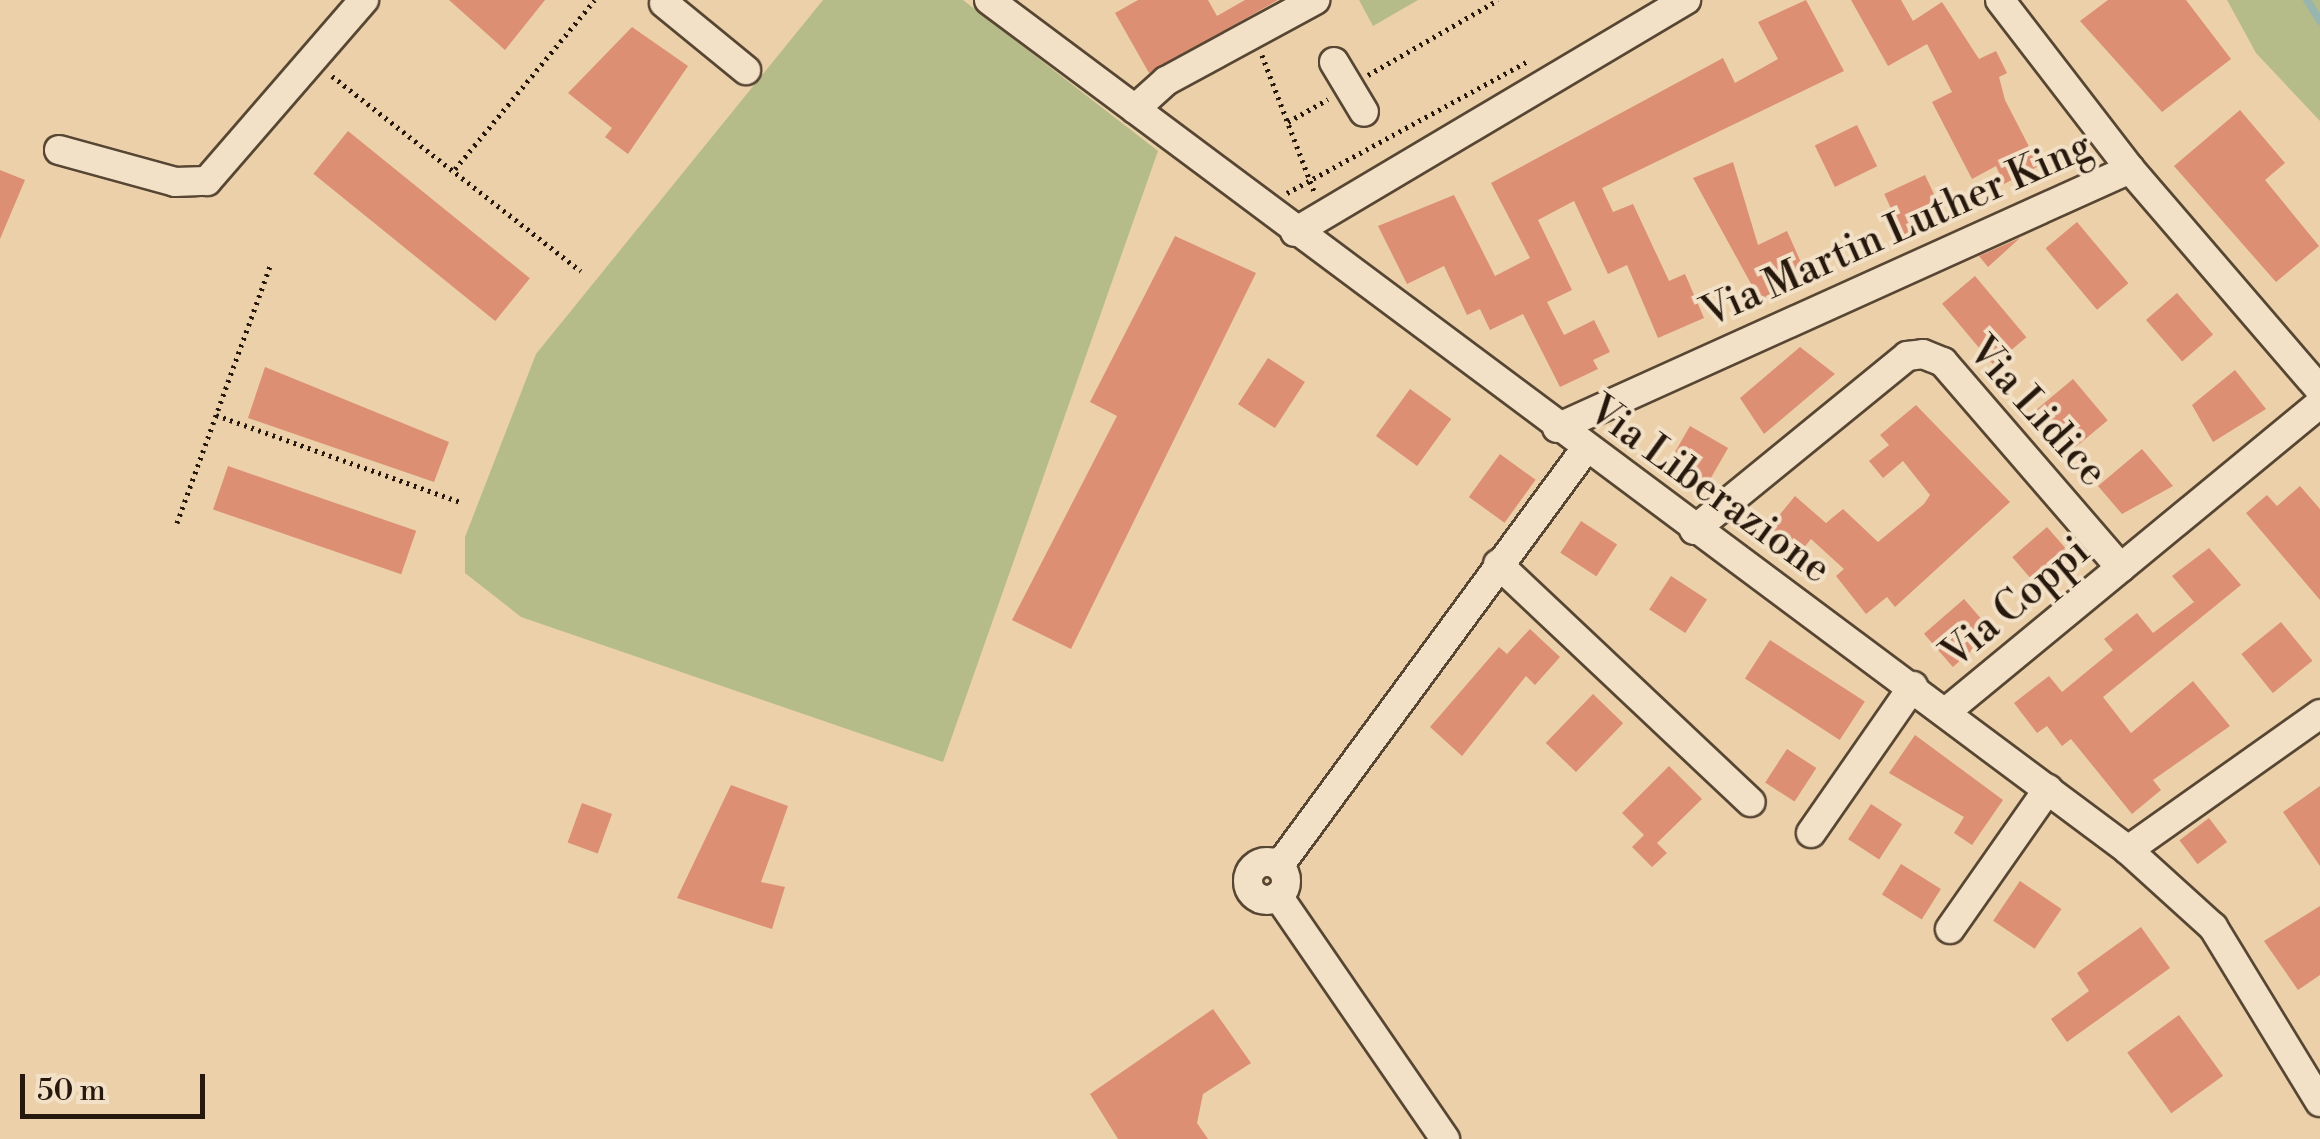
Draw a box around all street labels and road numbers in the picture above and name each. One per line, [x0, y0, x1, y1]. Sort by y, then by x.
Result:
street label: Via Martin Luther King [1695, 122, 2099, 338]
street label: Via Lidice [1958, 328, 2116, 496]
street label: Via Liberazione [1579, 386, 1839, 594]
street label: Via Coppi [1933, 528, 2099, 678]

